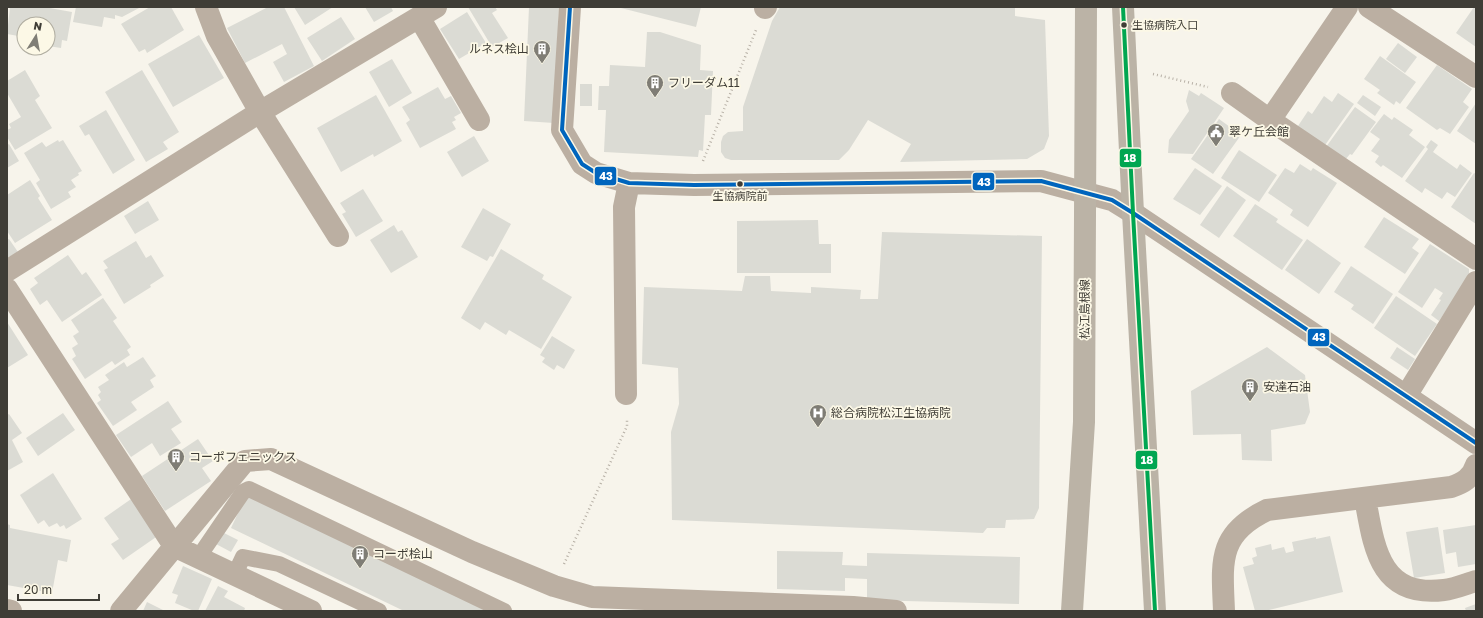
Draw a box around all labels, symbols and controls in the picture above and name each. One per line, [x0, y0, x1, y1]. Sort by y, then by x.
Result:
north arrow [16, 16, 56, 56]
place label: 生協病院入口 [1132, 18, 1198, 31]
text: N [33, 19, 43, 33]
marker: 生協病院入口 [1119, 20, 1129, 30]
building icon: ルネス桧山 [532, 39, 552, 64]
place label: ルネス桧山 [469, 41, 529, 56]
building icon: フリーダム11 [645, 73, 665, 98]
place label: フリーダム11 [668, 75, 740, 90]
public building icon: 翠ケ丘会館 [1206, 122, 1226, 147]
place label: 翠ケ丘会館 [1229, 124, 1289, 139]
line badge: 18 [1119, 148, 1142, 168]
text: 18 [1124, 151, 1136, 164]
line badge: 43 [594, 166, 617, 186]
text: 43 [599, 169, 613, 182]
line badge: 43 [972, 172, 995, 191]
text: 43 [977, 175, 991, 188]
marker: 生協病院前 [735, 179, 745, 189]
place label: 生協病院前 [713, 189, 768, 202]
street label: 松江島根線 [1077, 279, 1092, 339]
line badge: 43 [1307, 328, 1330, 347]
text: 43 [1312, 330, 1326, 343]
building icon: 安達石油 [1240, 377, 1260, 402]
place label: 安達石油 [1263, 379, 1311, 394]
hospital icon: 総合病院松江生協病院 [808, 403, 828, 428]
place label: 総合病院松江生協病院 [831, 405, 951, 420]
building icon: コーポフェニックス [166, 447, 186, 472]
place label: コーポフェニックス [189, 449, 297, 464]
line badge: 18 [1135, 450, 1158, 470]
text: 18 [1141, 453, 1153, 466]
building icon: コーポ桧山 [350, 544, 370, 569]
place label: コーポ桧山 [373, 546, 433, 561]
scale bar [18, 576, 99, 602]
text: 20 m [24, 582, 52, 597]

